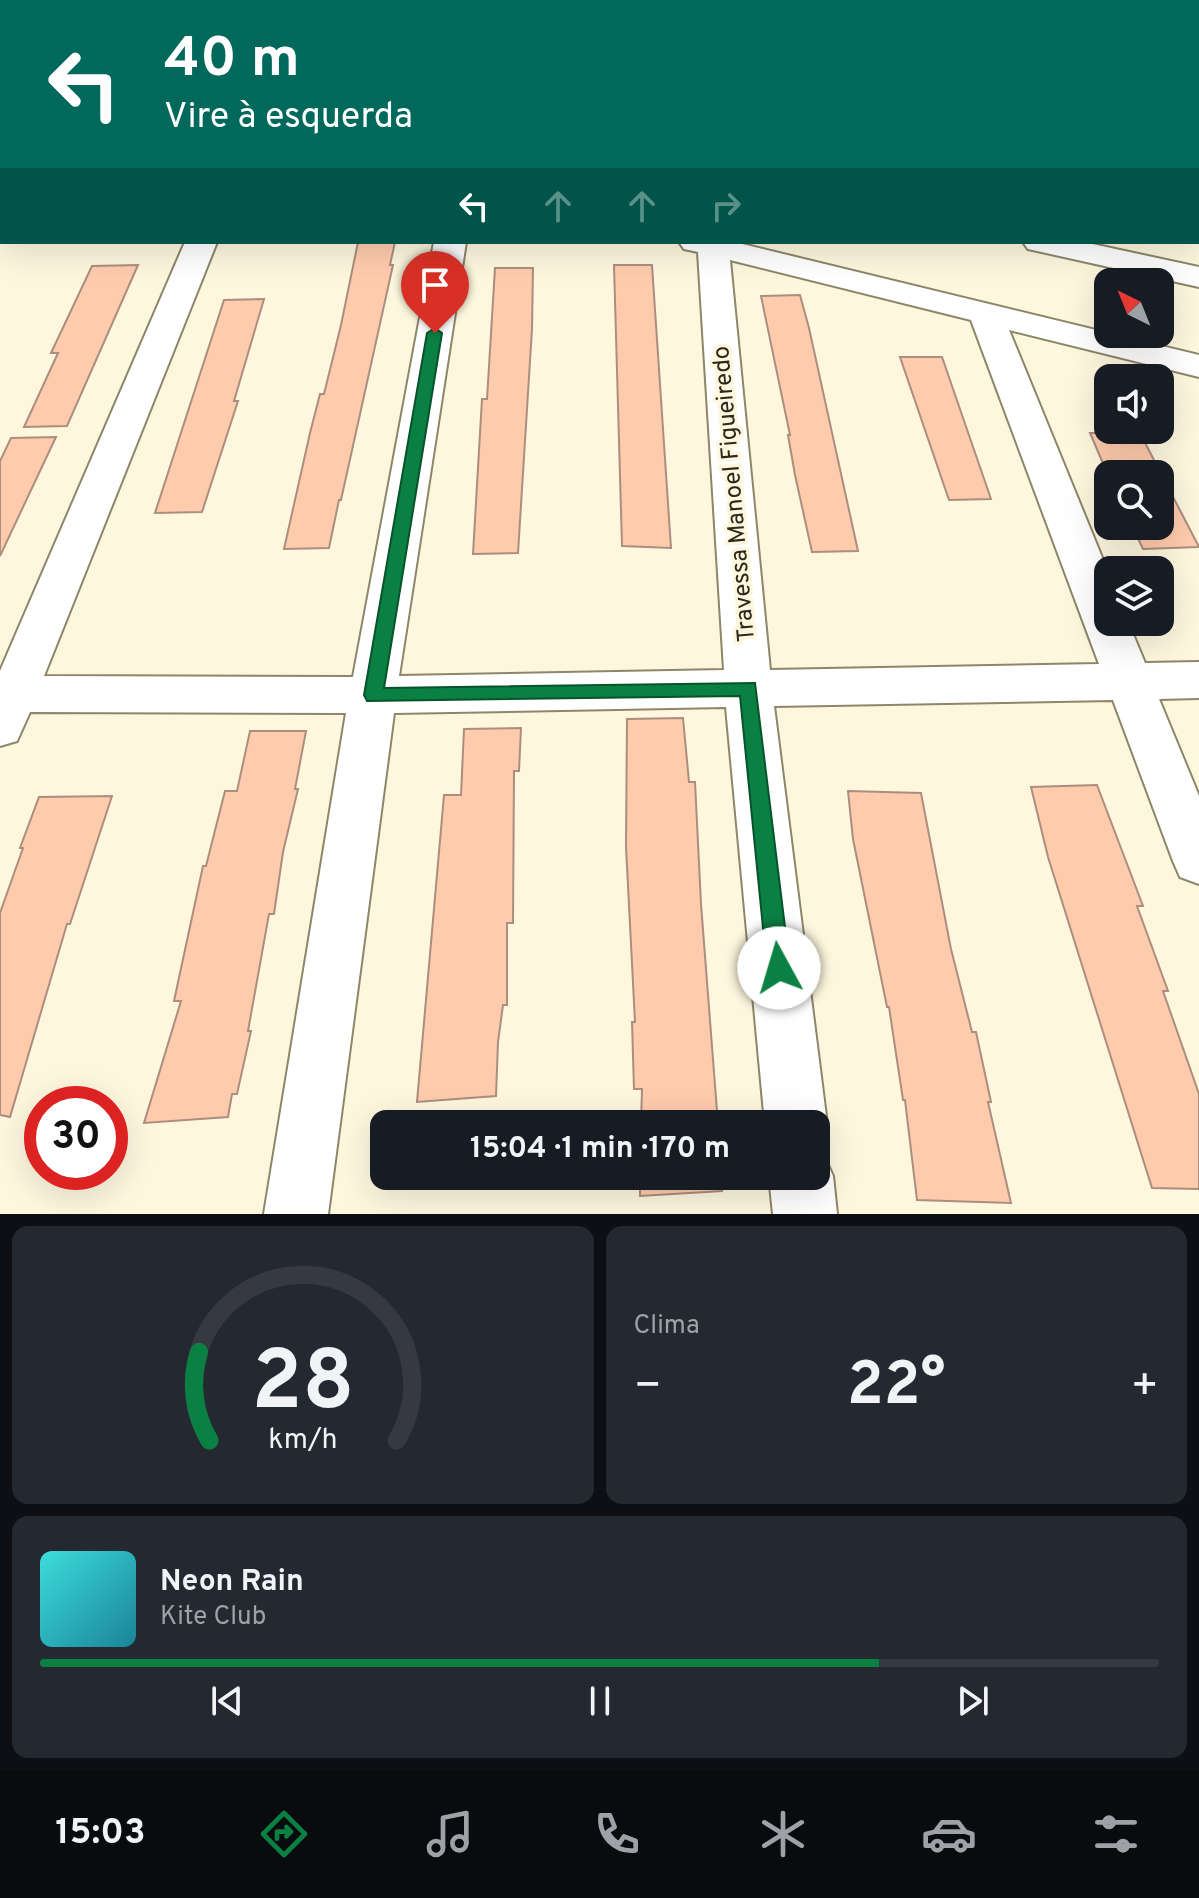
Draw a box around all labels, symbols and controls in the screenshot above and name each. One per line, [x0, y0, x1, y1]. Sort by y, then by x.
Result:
text: 40 m [164, 26, 300, 96]
icon: left [32, 32, 136, 136]
text: Vire à esquerda [164, 95, 413, 141]
icon: left [452, 184, 496, 228]
icon: ahead [536, 184, 580, 228]
icon: ahead [620, 184, 664, 228]
icon: right [704, 184, 748, 228]
pin [401, 251, 469, 333]
icon: arrive [413, 263, 457, 307]
north arrow [1094, 268, 1174, 348]
map controls [1094, 268, 1174, 636]
street label: Travessa Manoel Figueiredo [707, 344, 763, 643]
button: sound [1094, 364, 1174, 444]
button: search [1094, 460, 1174, 540]
button: layers [1094, 556, 1174, 636]
position arrow [737, 926, 821, 1010]
speed limit sign: 30 [24, 1086, 128, 1190]
text: 15:04 · 1 min · 170 m [470, 1131, 730, 1168]
text: Clima [634, 1310, 700, 1343]
text: 28 [251, 1334, 354, 1439]
text: 22° [847, 1350, 945, 1426]
text: − [634, 1360, 662, 1416]
text: + [1131, 1360, 1159, 1416]
text: km/h [268, 1423, 337, 1459]
text: Neon Rain [160, 1564, 304, 1601]
text: Kite Club [160, 1601, 266, 1634]
icon: previous [205, 1679, 249, 1723]
icon: pause [578, 1679, 622, 1723]
icon: next [951, 1679, 995, 1723]
icon: directions [256, 1806, 312, 1862]
icon: music [422, 1806, 478, 1862]
icon: phone [589, 1806, 645, 1862]
icon: climate [755, 1806, 811, 1862]
icon: car [921, 1806, 977, 1862]
icon: filters [1088, 1806, 1144, 1862]
text: 15:03 [55, 1811, 146, 1857]

